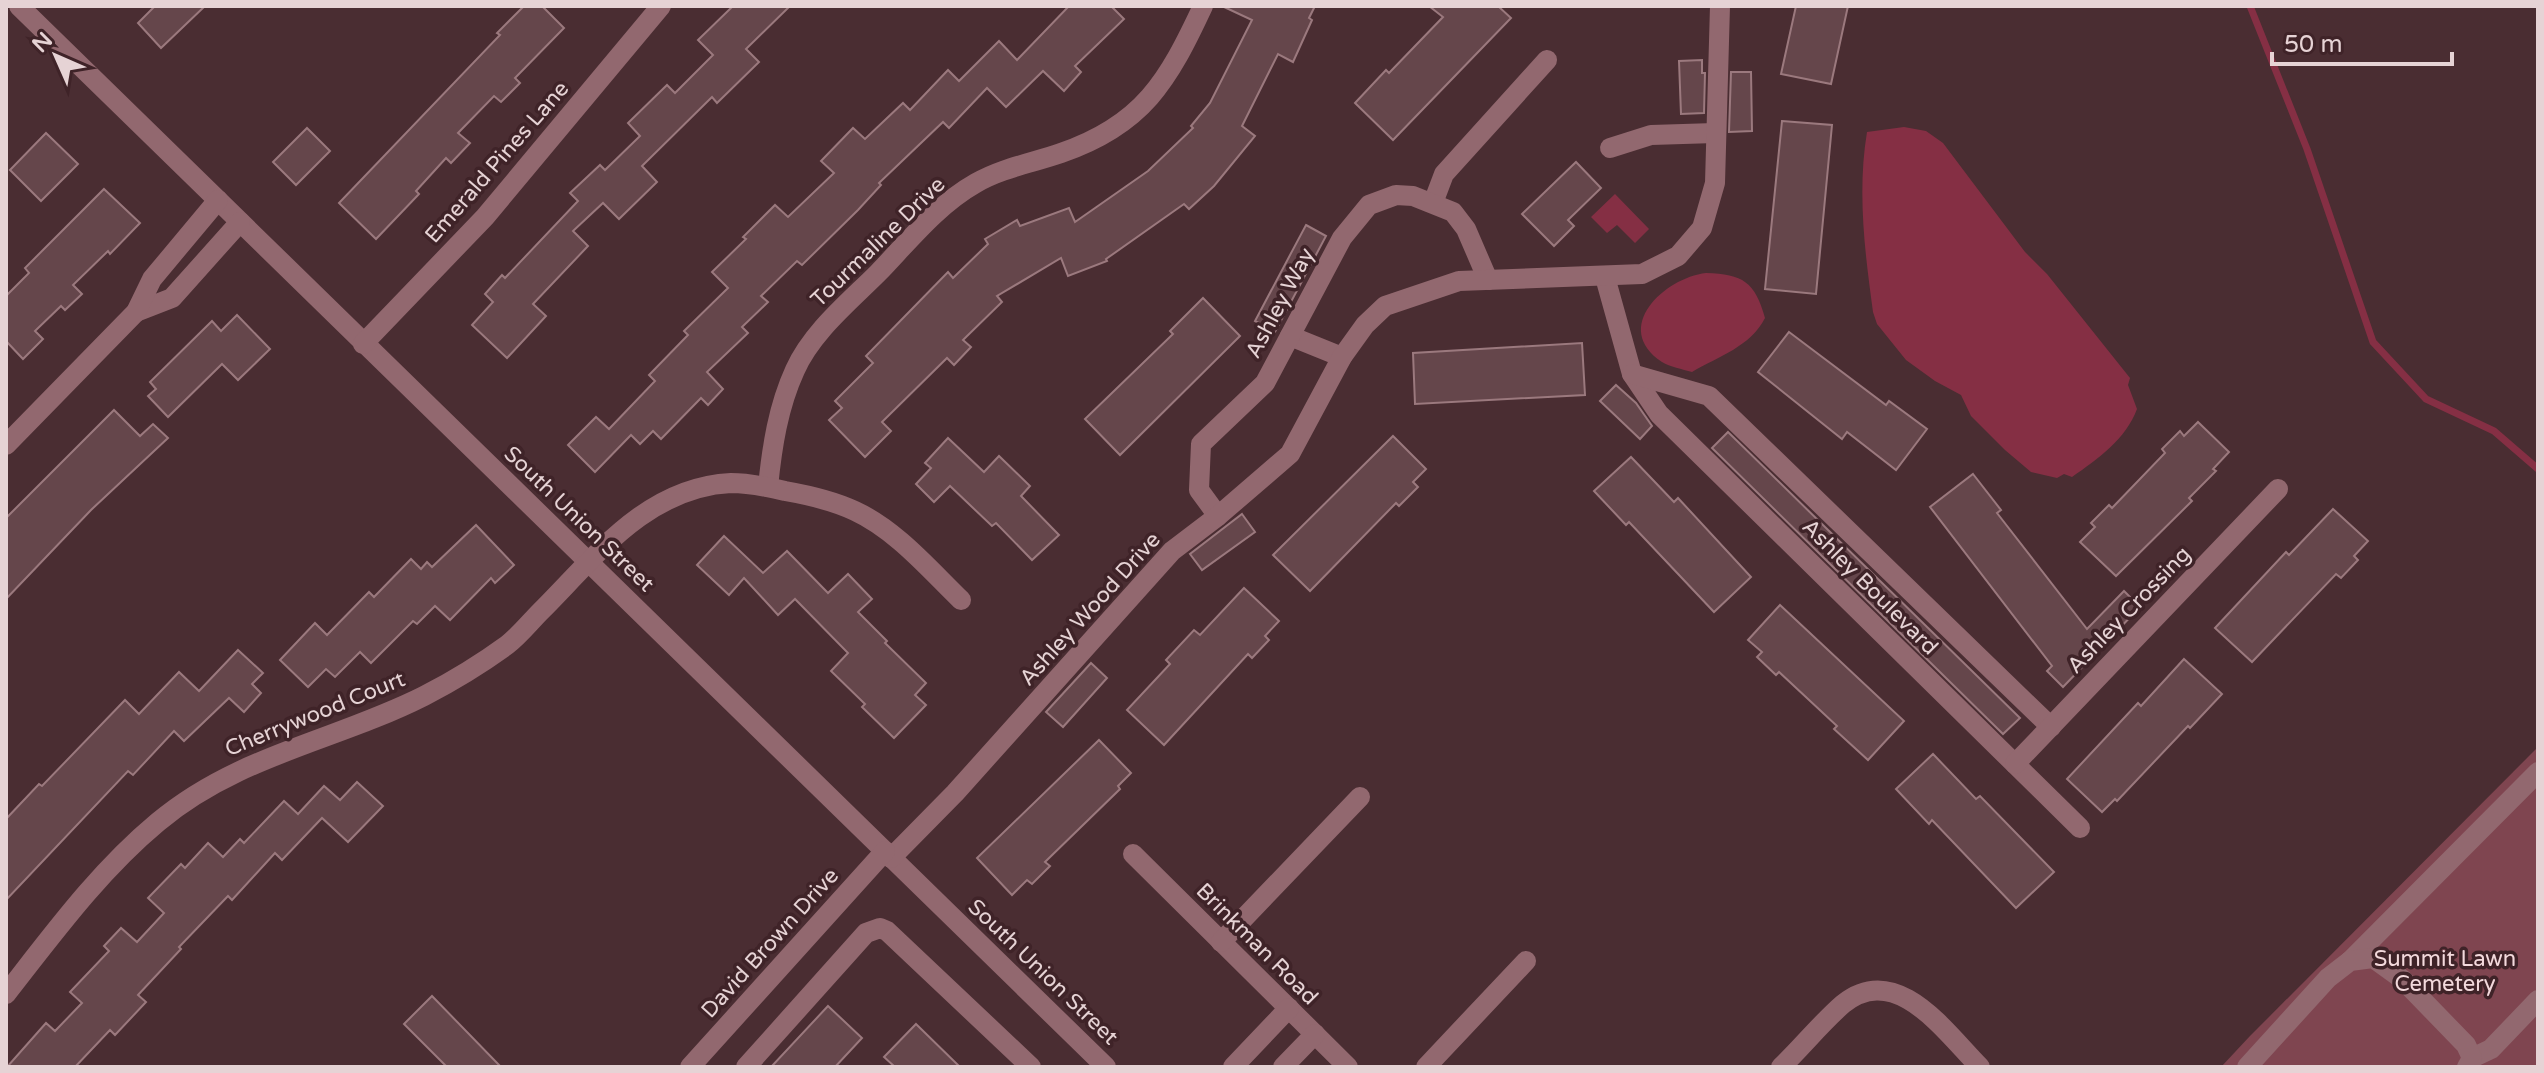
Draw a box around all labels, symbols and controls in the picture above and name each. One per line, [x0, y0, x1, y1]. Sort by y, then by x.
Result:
north arrow [16, 16, 96, 96]
scale bar [2272, 16, 2452, 66]
text: N [27, 27, 58, 58]
text: 50 m [2284, 30, 2342, 59]
street label: Emerald Pines Lane [420, 76, 574, 248]
street label: Tourmaline Drive [805, 171, 951, 313]
street label: Ashley Way [1240, 243, 1320, 363]
street label: South Union Street [499, 441, 659, 597]
street label: Ashley Boulevard [1797, 514, 1943, 660]
street label: Ashley Wood Drive [1014, 527, 1166, 691]
street label: Ashley Crossing [2062, 541, 2196, 679]
street label: Cherrywood Court [221, 666, 409, 762]
street label: David Brown Drive [696, 863, 844, 1023]
street label: Brinkman Road [1191, 878, 1323, 1010]
street label: South Union Street [963, 894, 1123, 1050]
park label: Summit Lawn Cemetery [2374, 946, 2516, 997]

